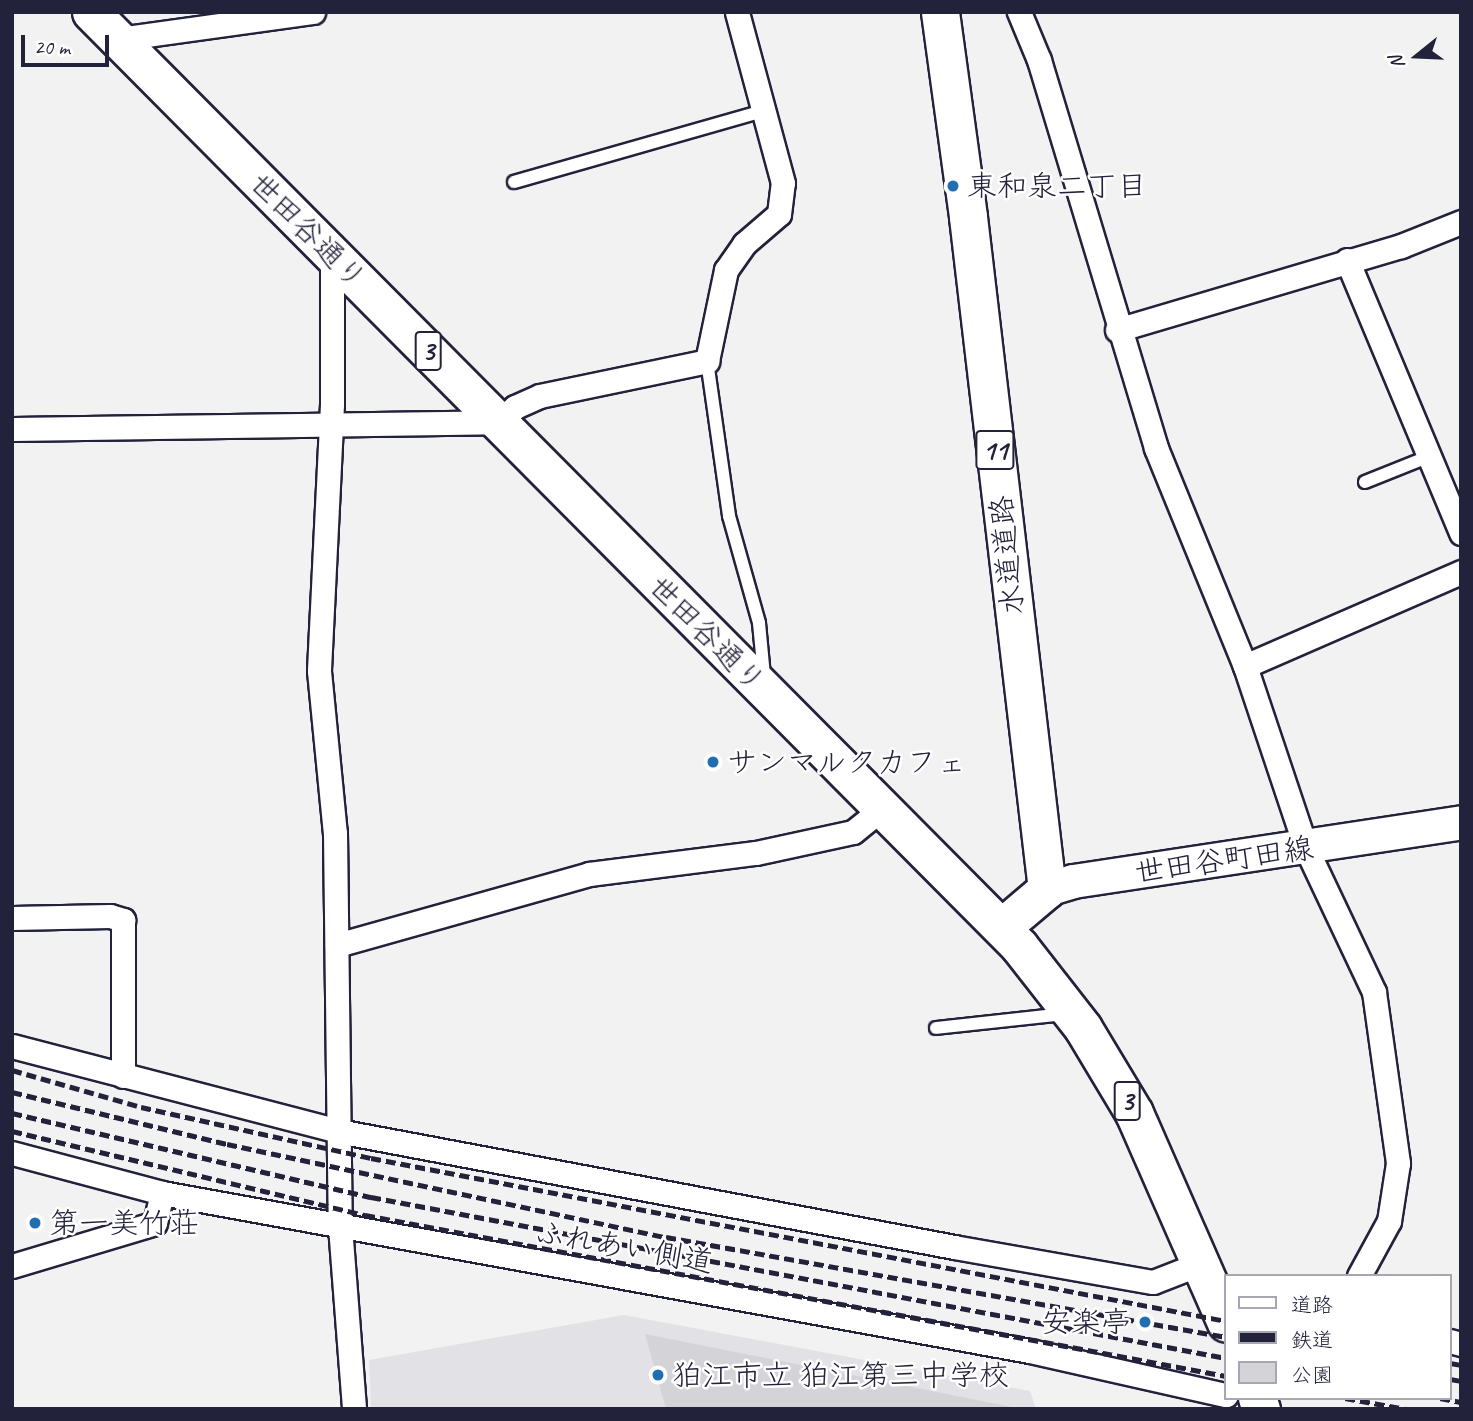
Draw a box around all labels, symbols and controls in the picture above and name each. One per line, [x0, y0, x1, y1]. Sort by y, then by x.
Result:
scale bar [24, 21, 112, 65]
north arrow [1382, 21, 1452, 91]
text: 20 m [34, 34, 70, 60]
text: N [1384, 53, 1410, 72]
street label: 世田谷通り [242, 165, 374, 297]
place label: 東和泉二丁目 [967, 168, 1147, 204]
marker: 東和泉二丁目 [945, 178, 961, 194]
road number: 3 [414, 326, 442, 376]
road number: 11 [974, 426, 1016, 475]
street label: 水道道路 [983, 493, 1031, 617]
street label: 世田谷通り [641, 568, 773, 700]
place label: サンマルクカフェ [727, 744, 967, 780]
marker: サンマルクカフェ [705, 754, 721, 770]
street label: 世田谷町田線 [1132, 830, 1316, 890]
road number: 3 [1113, 1076, 1141, 1126]
place label: 第一美竹荘 [49, 1205, 199, 1241]
street label: ふれあい側道 [532, 1214, 716, 1280]
marker: 第一美竹荘 [27, 1215, 43, 1231]
legend [1224, 1274, 1452, 1400]
text: 道路 [1291, 1292, 1333, 1318]
place label: 安楽亭 [1041, 1304, 1131, 1340]
marker: 安楽亭 [1137, 1314, 1153, 1330]
text: 鉄道 [1291, 1327, 1333, 1353]
place label: 狛江市立 狛江第三中学校 [672, 1357, 1009, 1393]
text: 公園 [1291, 1362, 1333, 1388]
marker: 狛江市立 狛江第三中学校 [650, 1367, 666, 1383]

